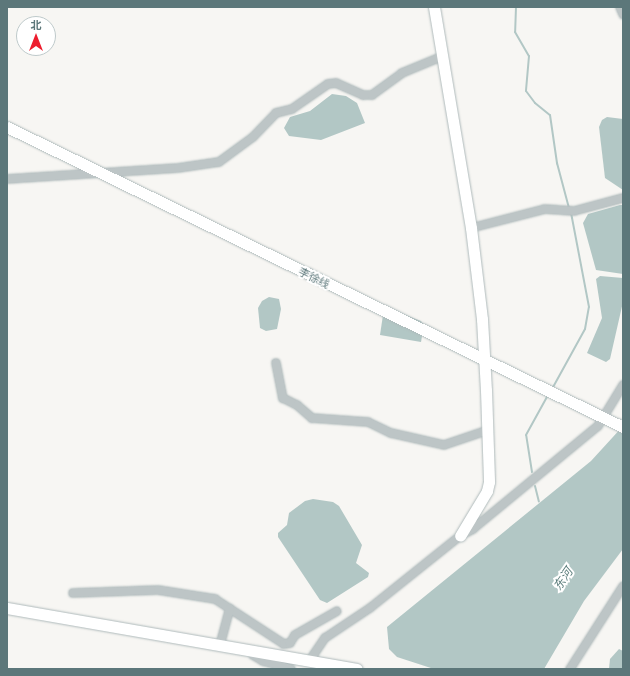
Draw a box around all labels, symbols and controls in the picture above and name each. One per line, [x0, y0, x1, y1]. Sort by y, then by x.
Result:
north arrow [16, 16, 56, 56]
text: 北 [31, 17, 42, 32]
street label: 李徐线 [296, 265, 332, 291]
water label: 东河 [550, 565, 576, 593]

